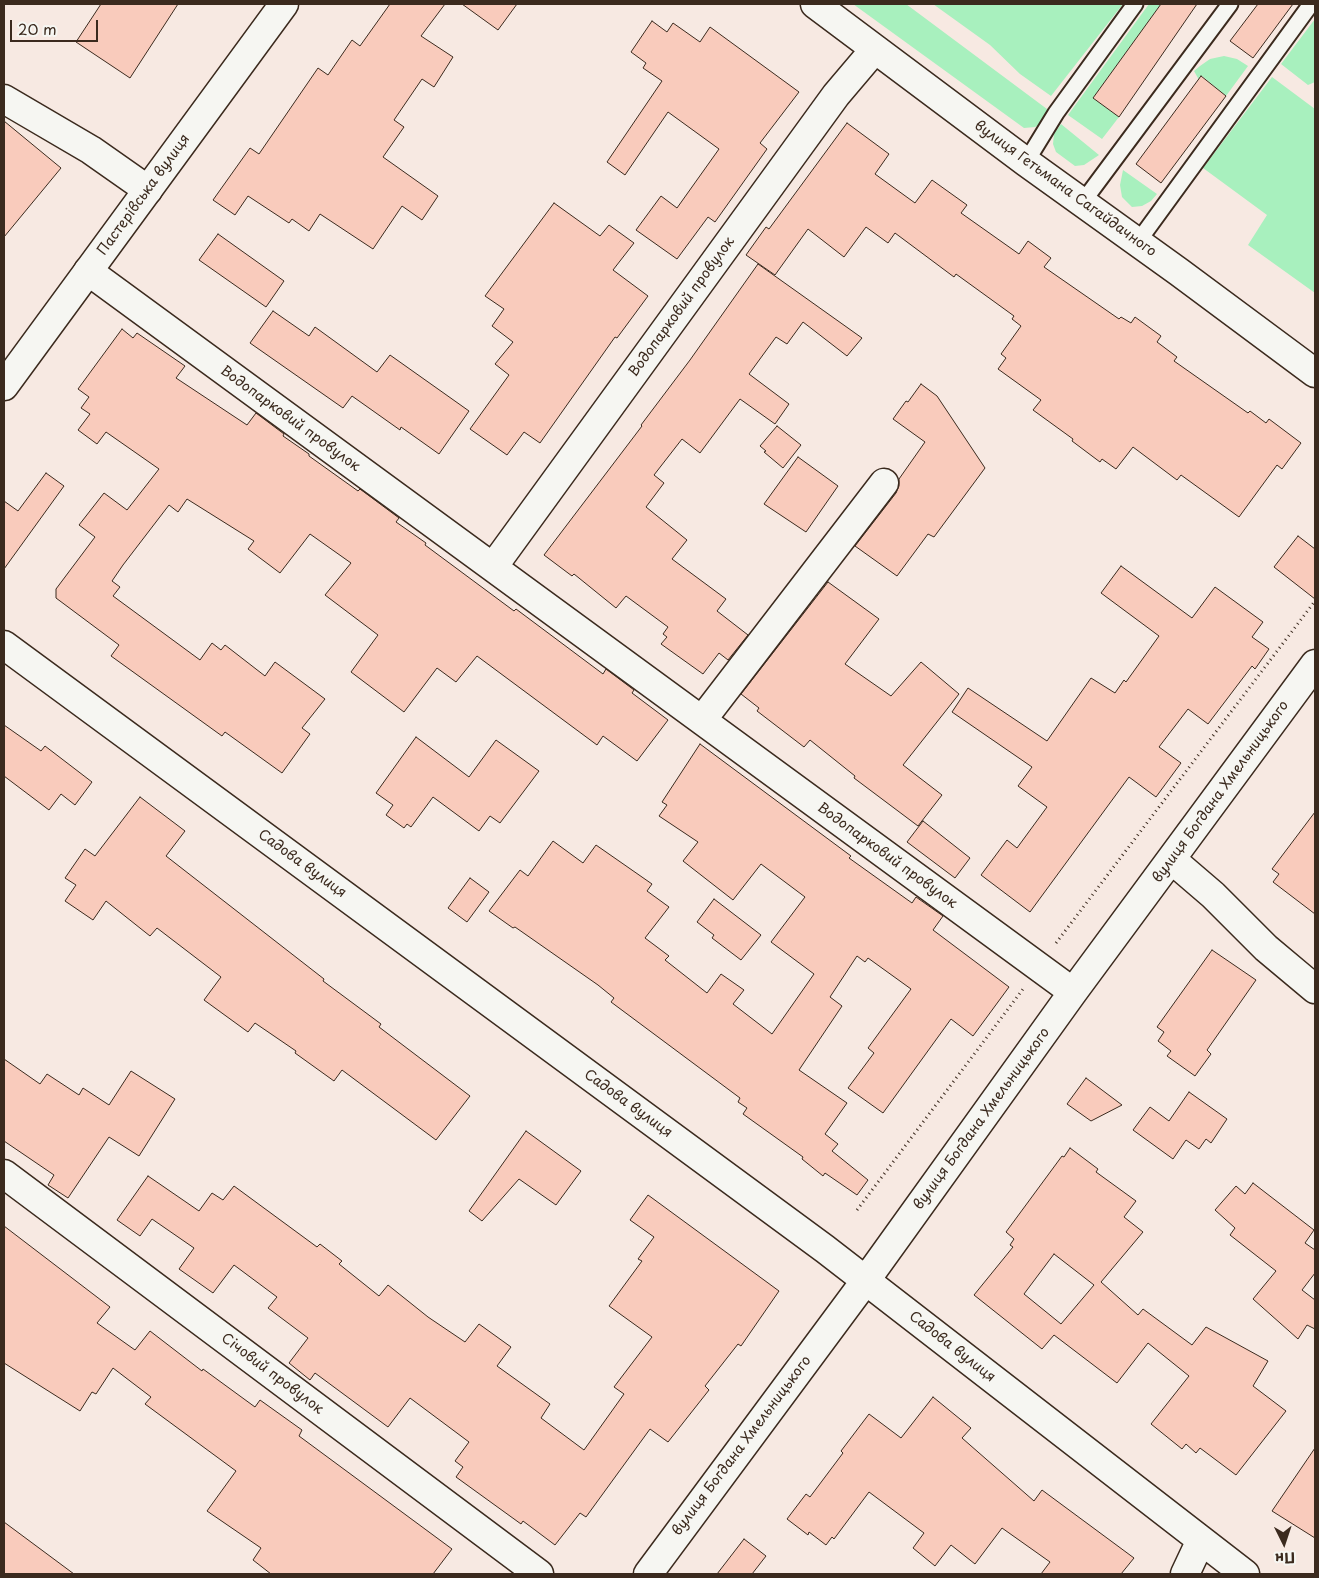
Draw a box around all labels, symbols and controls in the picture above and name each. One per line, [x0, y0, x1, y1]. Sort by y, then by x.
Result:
scale bar [12, 10, 100, 42]
text: 20 m [18, 17, 57, 40]
street label: вулиця Гетьмана Сагайдачного [971, 117, 1159, 261]
street label: Пастерівська вулиця [94, 131, 194, 259]
street label: Водопарковий провулок [626, 234, 738, 380]
street label: Водопарковий провулок [217, 363, 363, 475]
street label: вулиця Богдана Хмельницького [1149, 698, 1293, 886]
street label: Водопарковий провулок [814, 800, 960, 912]
street label: Садова вулиця [255, 826, 349, 902]
street label: вулиця Богдана Хмельницького [910, 1025, 1054, 1213]
street label: Садова вулиця [581, 1066, 675, 1142]
street label: Садова вулиця [905, 1308, 999, 1386]
street label: Січовий провулок [217, 1330, 327, 1418]
street label: вулиця Богдана Хмельницького [669, 1353, 815, 1539]
north arrow [1259, 1518, 1309, 1568]
text: Пн [1274, 1547, 1296, 1570]

